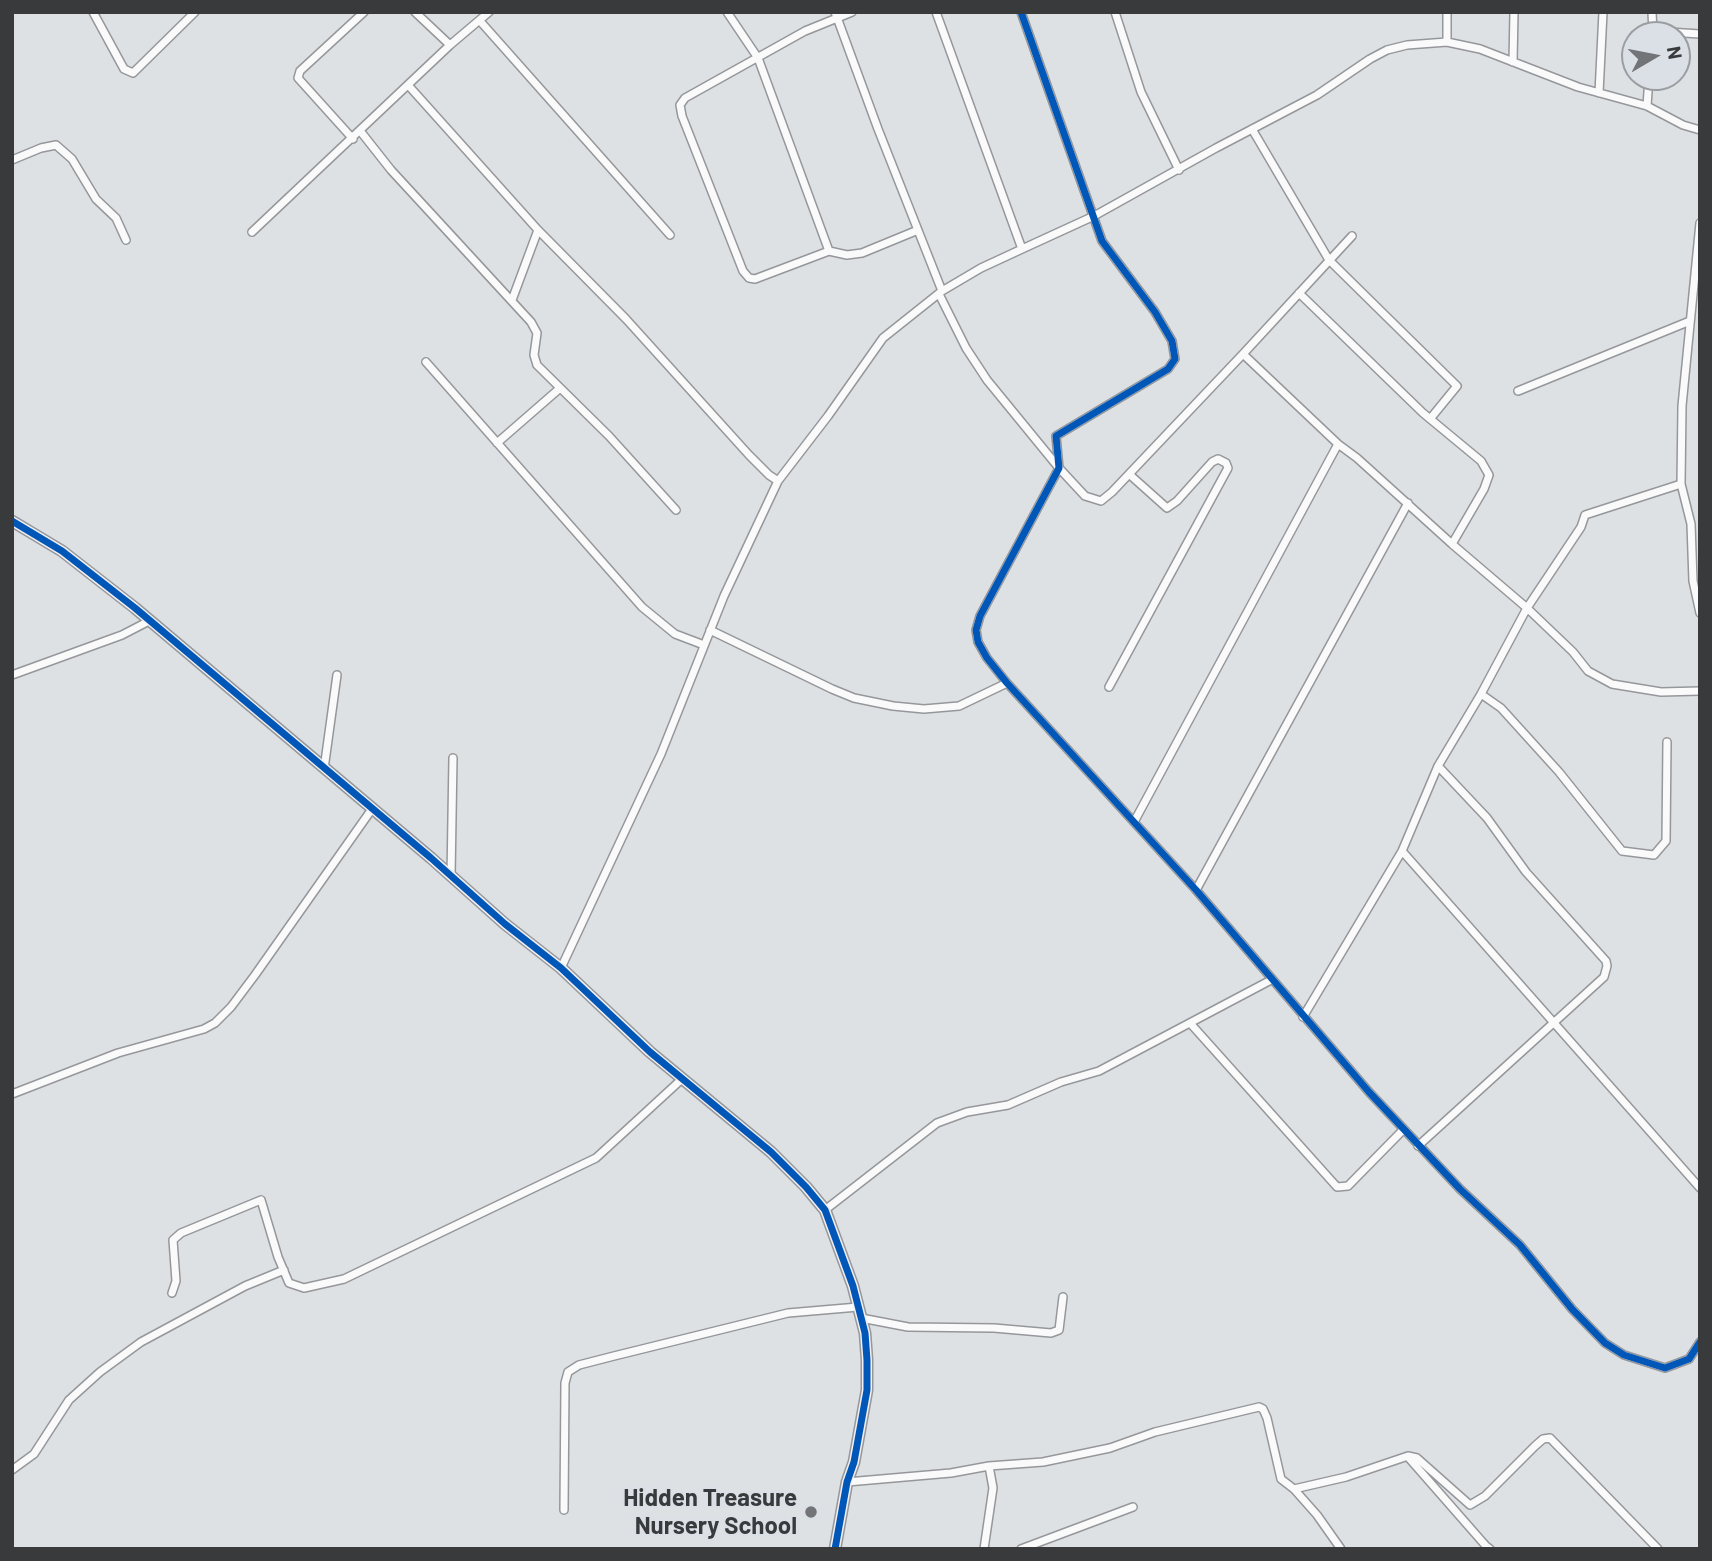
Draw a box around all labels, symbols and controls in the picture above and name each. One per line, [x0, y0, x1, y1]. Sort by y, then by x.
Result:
north arrow [1621, 21, 1691, 91]
text: N [1663, 44, 1688, 61]
place label: Hidden Treasure Nursery School [623, 1484, 797, 1540]
marker: Hidden Treasure Nursery School [803, 1504, 819, 1520]

